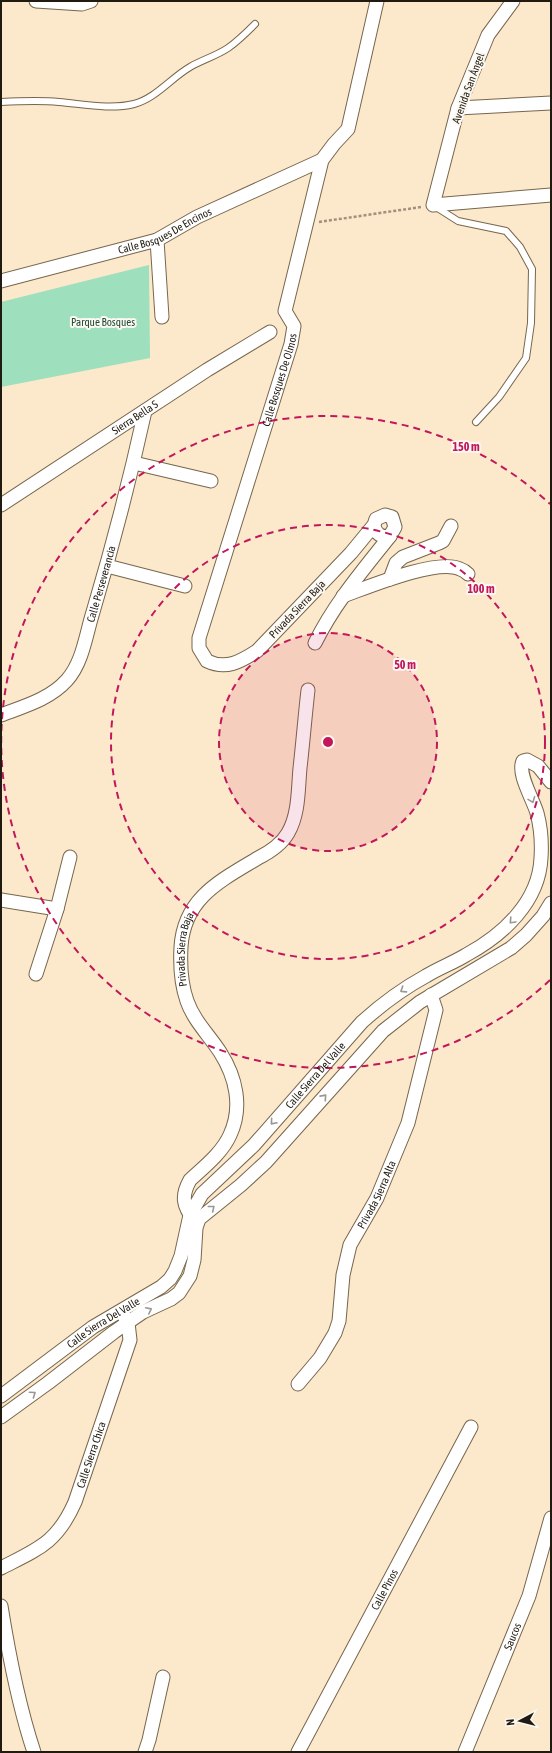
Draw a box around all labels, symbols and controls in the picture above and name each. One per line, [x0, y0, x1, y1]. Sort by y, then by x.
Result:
street label: Avenida San Ángel [450, 51, 486, 125]
street label: Calle Bosques De Encinos [117, 205, 213, 256]
park label: Parque Bosques [71, 316, 135, 328]
street label: Calle Bosques De Olmos [260, 332, 299, 428]
street label: Sierra Bella S [110, 398, 160, 437]
text: 150 m [452, 440, 480, 454]
street label: Calle Perseverancia [84, 544, 118, 624]
street label: Privada Sierra Baja [266, 578, 328, 640]
text: 100 m [467, 582, 495, 596]
text: 50 m [394, 658, 416, 672]
centre of rings [321, 735, 335, 749]
one-way arrow [528, 796, 536, 803]
street label: Privada Sierra Baja [175, 910, 196, 988]
one-way arrow [509, 916, 517, 924]
one-way arrow [400, 985, 407, 993]
street label: Calle Sierra Del Valle [283, 1040, 347, 1111]
one-way arrow [319, 1094, 327, 1102]
one-way arrow [271, 1118, 278, 1125]
street label: Privada Sierra Alta [355, 1159, 398, 1231]
one-way arrow [207, 1205, 214, 1212]
street label: Calle Sierra Del Valle [65, 1295, 142, 1350]
one-way arrow [145, 1307, 152, 1314]
one-way arrow [29, 1391, 36, 1399]
street label: Calle Sierra Chica [74, 1420, 108, 1490]
street label: Calle Pinos [369, 1567, 400, 1612]
street label: Saucos [502, 1621, 523, 1652]
north arrow [500, 1701, 540, 1741]
text: N [504, 1718, 516, 1726]

